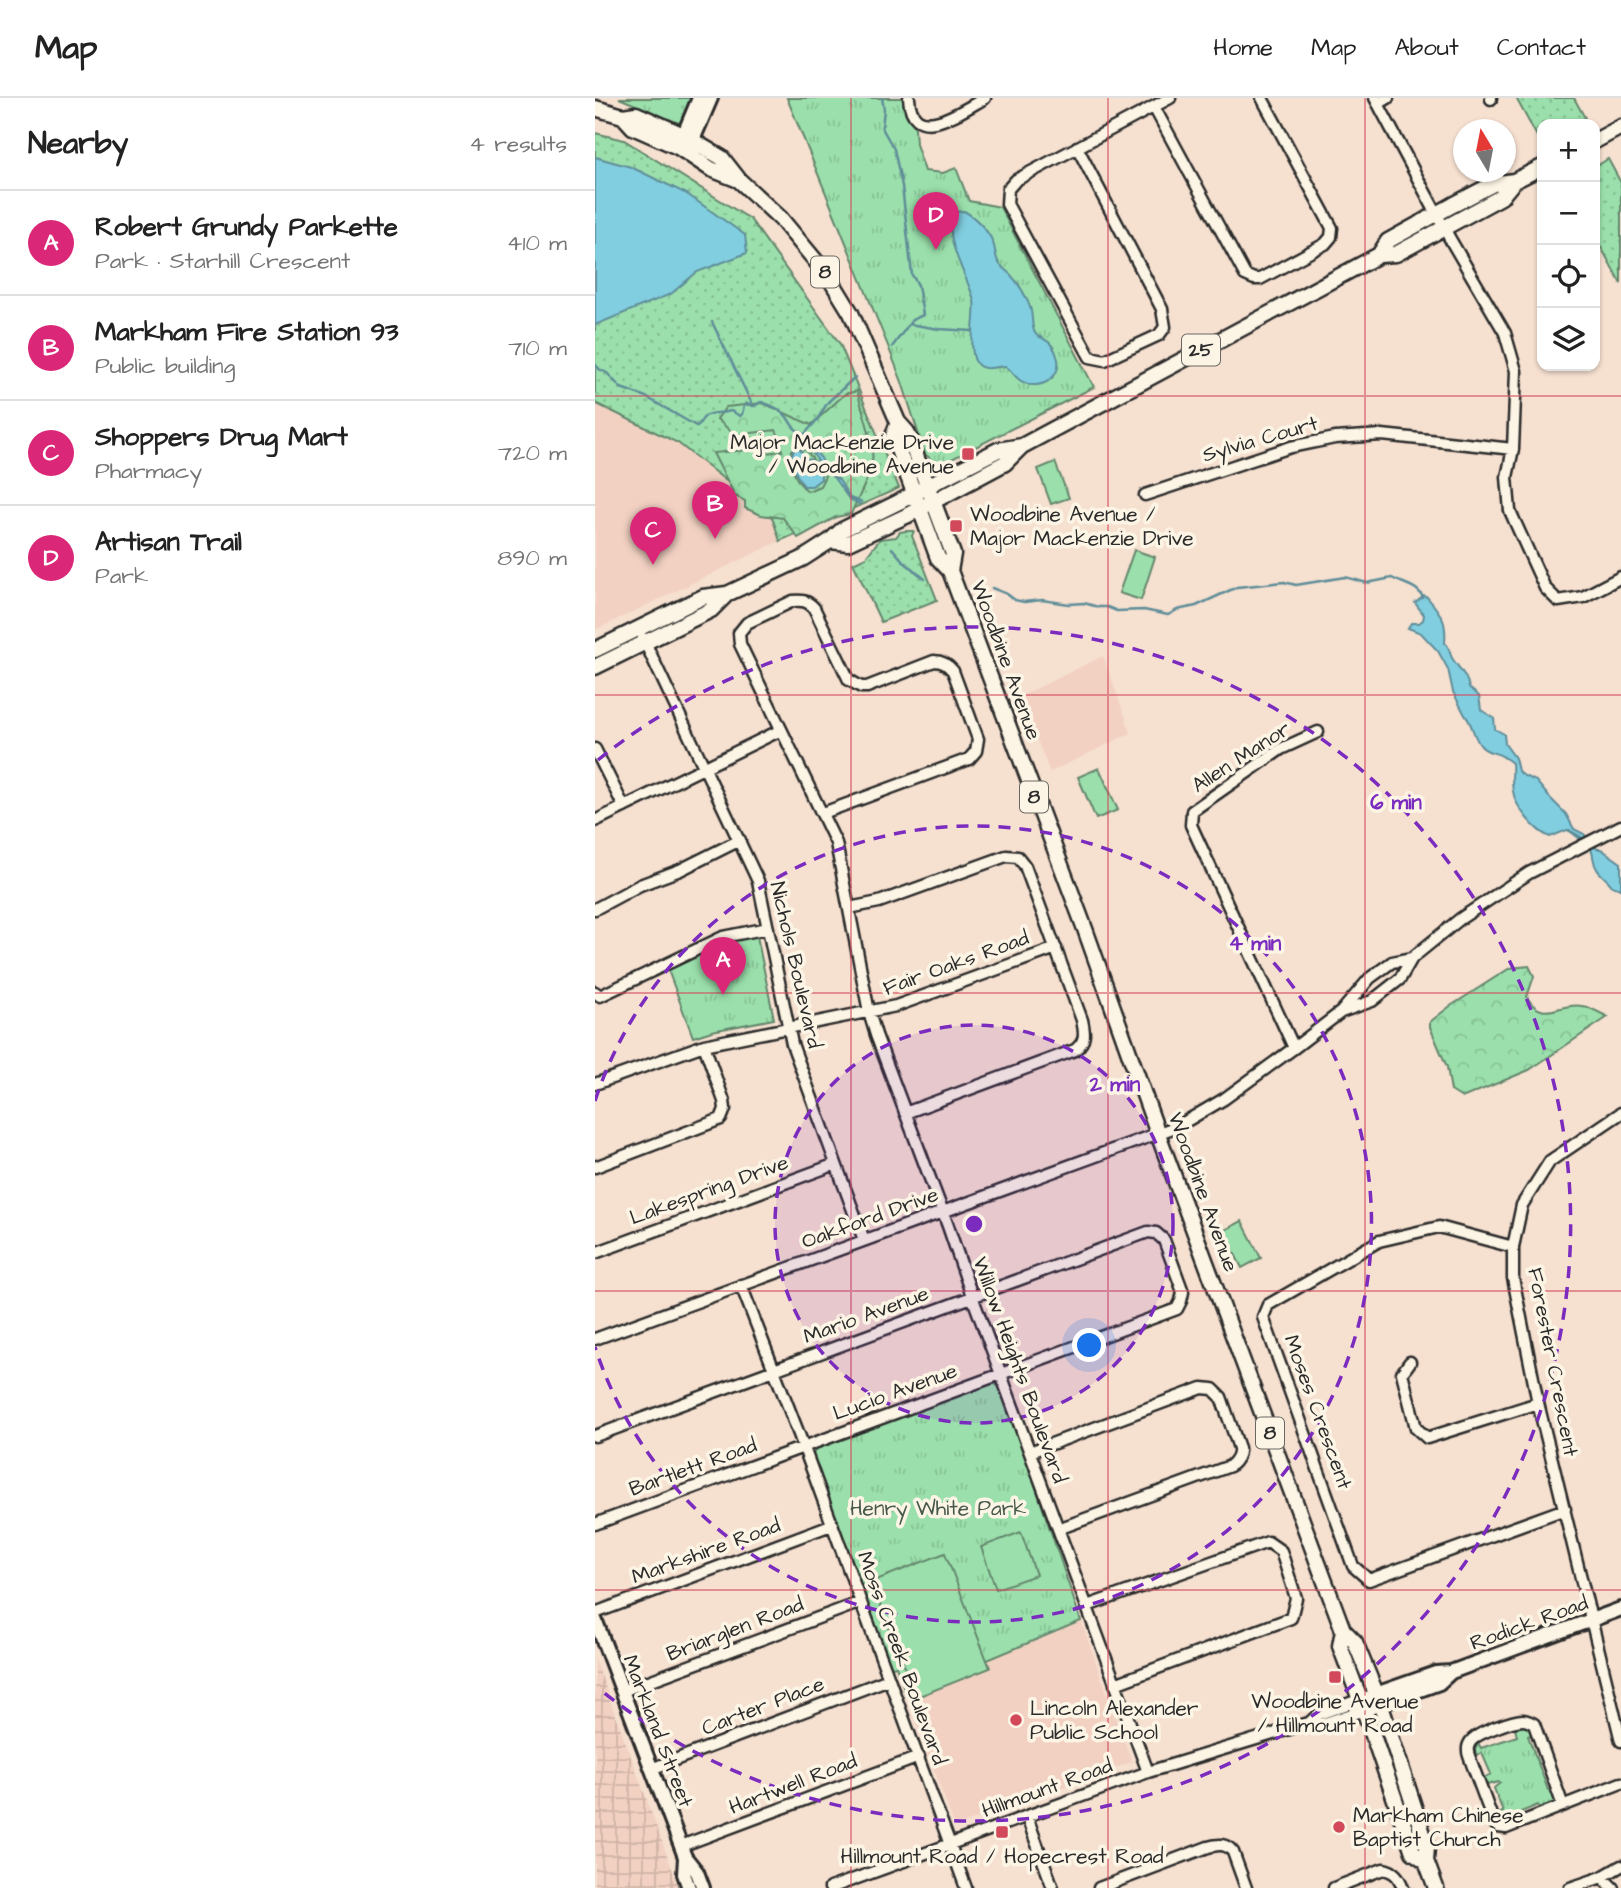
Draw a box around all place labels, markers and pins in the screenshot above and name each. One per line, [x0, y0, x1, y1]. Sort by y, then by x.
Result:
pin: D [913, 192, 959, 250]
place label: Major Mackenzie Drive / Woodbine Avenue [730, 428, 954, 481]
marker: Major Mackenzie Drive / Woodbine Avenue [960, 446, 976, 462]
pin: B [692, 481, 738, 539]
place label: Woodbine Avenue / Major Mackenzie Drive [970, 500, 1194, 553]
pin: C [630, 507, 676, 565]
marker: Woodbine Avenue / Major Mackenzie Drive [948, 518, 964, 534]
pin: A [700, 937, 746, 995]
centre of rings [962, 1212, 986, 1236]
marker: Woodbine Avenue / Hillmount Road [1327, 1669, 1343, 1685]
place label: Woodbine Avenue / Hillmount Road [1251, 1687, 1419, 1740]
place label: Lincoln Alexander Public School [1030, 1694, 1199, 1747]
marker: Lincoln Alexander Public School [1008, 1712, 1024, 1728]
place label: Markham Chinese Baptist Church [1353, 1801, 1524, 1855]
marker: Markham Chinese Baptist Church [1331, 1819, 1347, 1835]
marker: Hillmount Road / Hopecrest Road [994, 1824, 1010, 1840]
place label: Hillmount Road / Hopecrest Road [841, 1842, 1164, 1872]

